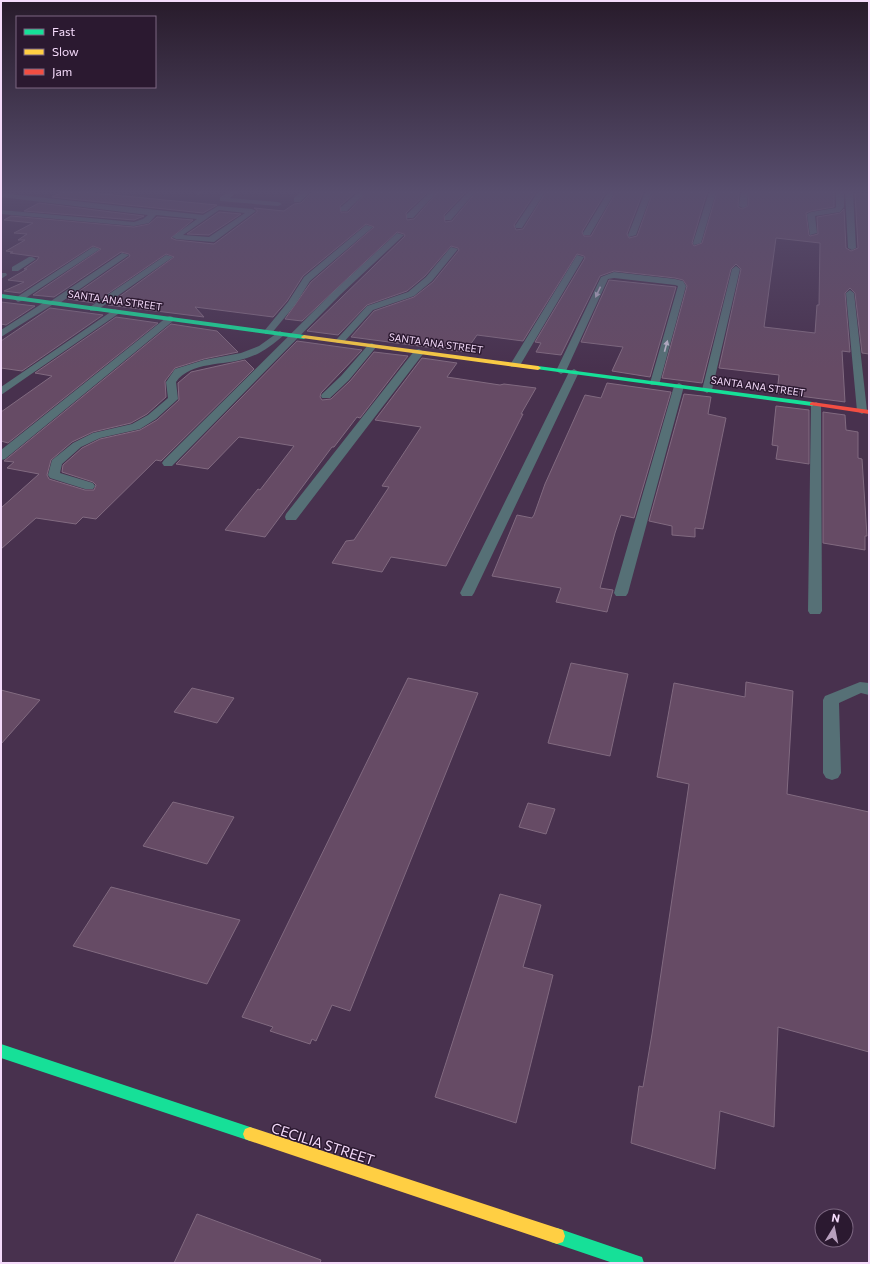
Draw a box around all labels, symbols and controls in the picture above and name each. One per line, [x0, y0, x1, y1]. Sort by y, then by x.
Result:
legend [16, 16, 156, 88]
text: Fast [52, 24, 75, 38]
text: Slow [52, 44, 79, 58]
text: Jam [52, 64, 72, 79]
one-way arrow [595, 286, 601, 297]
street label: SANTA ANA STREET [67, 287, 163, 313]
street label: SANTA ANA STREET [388, 330, 484, 356]
one-way arrow [663, 339, 669, 352]
street label: SANTA ANA STREET [710, 373, 806, 399]
street label: CECILIA STREET [269, 1119, 377, 1168]
north arrow [814, 1208, 854, 1248]
text: N [831, 1211, 841, 1225]

